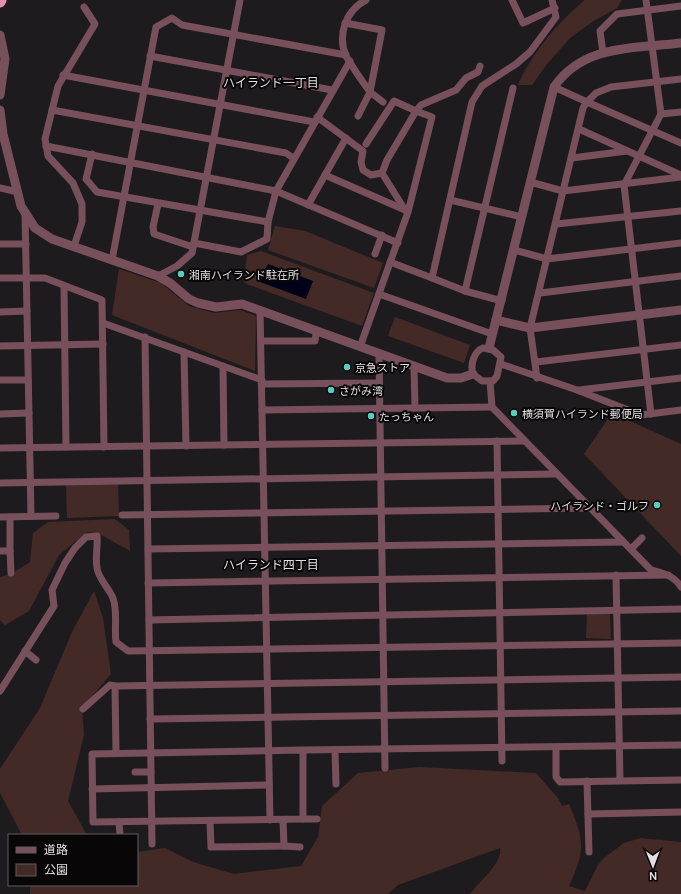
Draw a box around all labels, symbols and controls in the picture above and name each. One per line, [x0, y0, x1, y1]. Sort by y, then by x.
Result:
district label: ハイランド一丁目 [223, 74, 319, 91]
place label: 湘南ハイランド駐在所 [189, 267, 300, 282]
marker: 湘南ハイランド駐在所 [176, 269, 186, 279]
place label: 京急ストア [355, 360, 410, 375]
marker: 京急ストア [342, 362, 352, 372]
place label: さがみ湾 [339, 383, 383, 398]
marker: さがみ湾 [326, 385, 336, 395]
place label: 横須賀ハイランド郵便局 [522, 406, 643, 421]
marker: 横須賀ハイランド郵便局 [509, 408, 519, 418]
place label: たっちゃん [379, 409, 434, 424]
marker: たっちゃん [366, 411, 376, 421]
place label: ハイランド・ゴルフ [550, 498, 649, 513]
marker: ハイランド・ゴルフ [652, 500, 662, 510]
district label: ハイランド四丁目 [223, 556, 319, 573]
legend [8, 834, 138, 886]
text: 道路 [44, 841, 68, 858]
north arrow [633, 846, 673, 886]
text: 公園 [44, 861, 68, 878]
text: N [649, 869, 657, 884]

